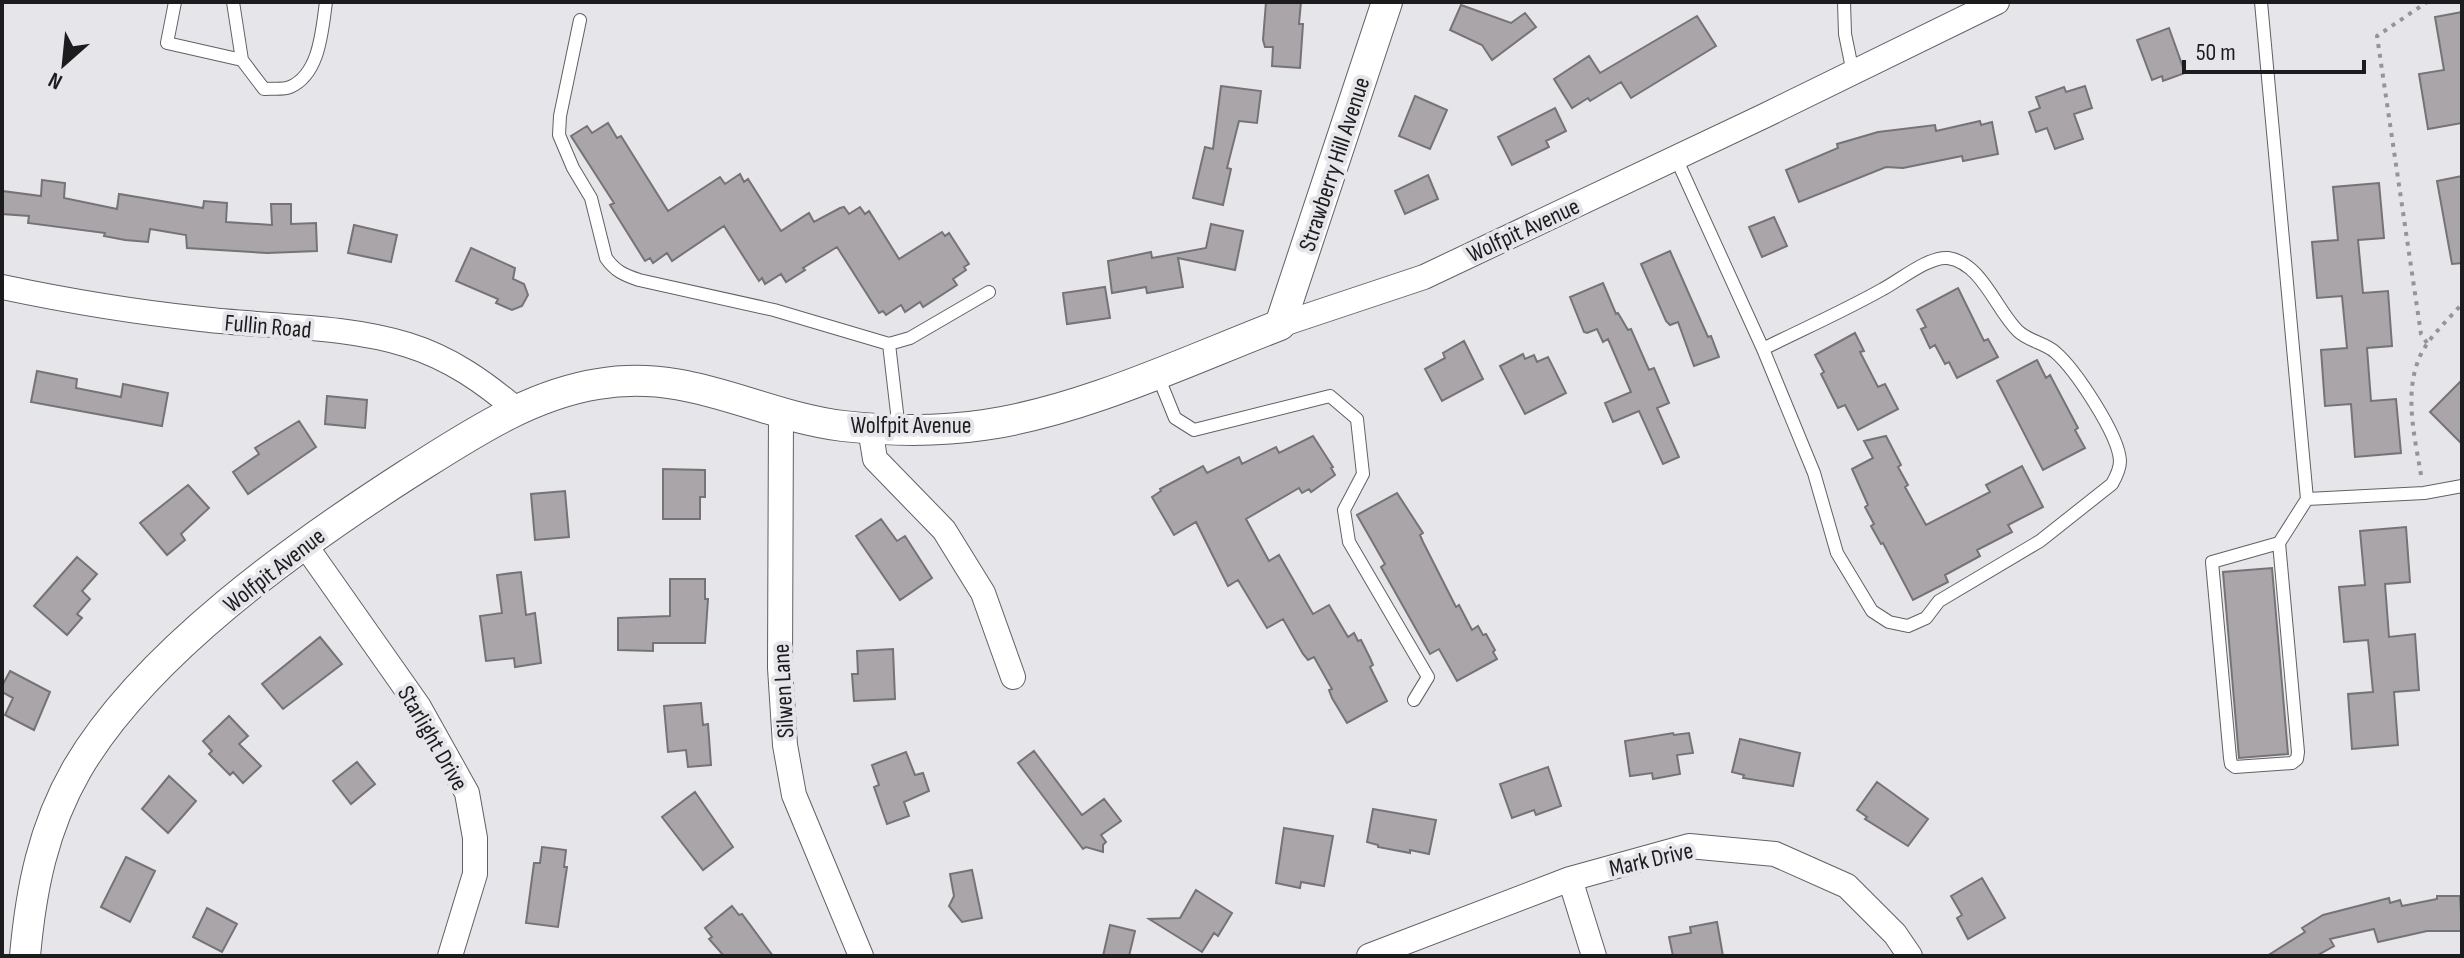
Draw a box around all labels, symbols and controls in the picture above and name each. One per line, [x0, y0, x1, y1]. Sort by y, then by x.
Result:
north arrow [24, 24, 104, 104]
scale bar [2184, 24, 2364, 74]
text: 50 m [2196, 38, 2236, 67]
text: N [44, 66, 67, 95]
street label: Strawberry Hill Avenue [1293, 73, 1376, 255]
street label: Wolfpit Avenue [1462, 192, 1584, 269]
street label: Fullin Road [223, 308, 313, 345]
street label: Wolfpit Avenue [851, 411, 971, 440]
street label: Wolfpit Avenue [218, 522, 331, 619]
street label: Silwen Lane [767, 643, 800, 739]
street label: Starlight Drive [391, 681, 474, 796]
street label: Mark Drive [1606, 836, 1696, 883]

